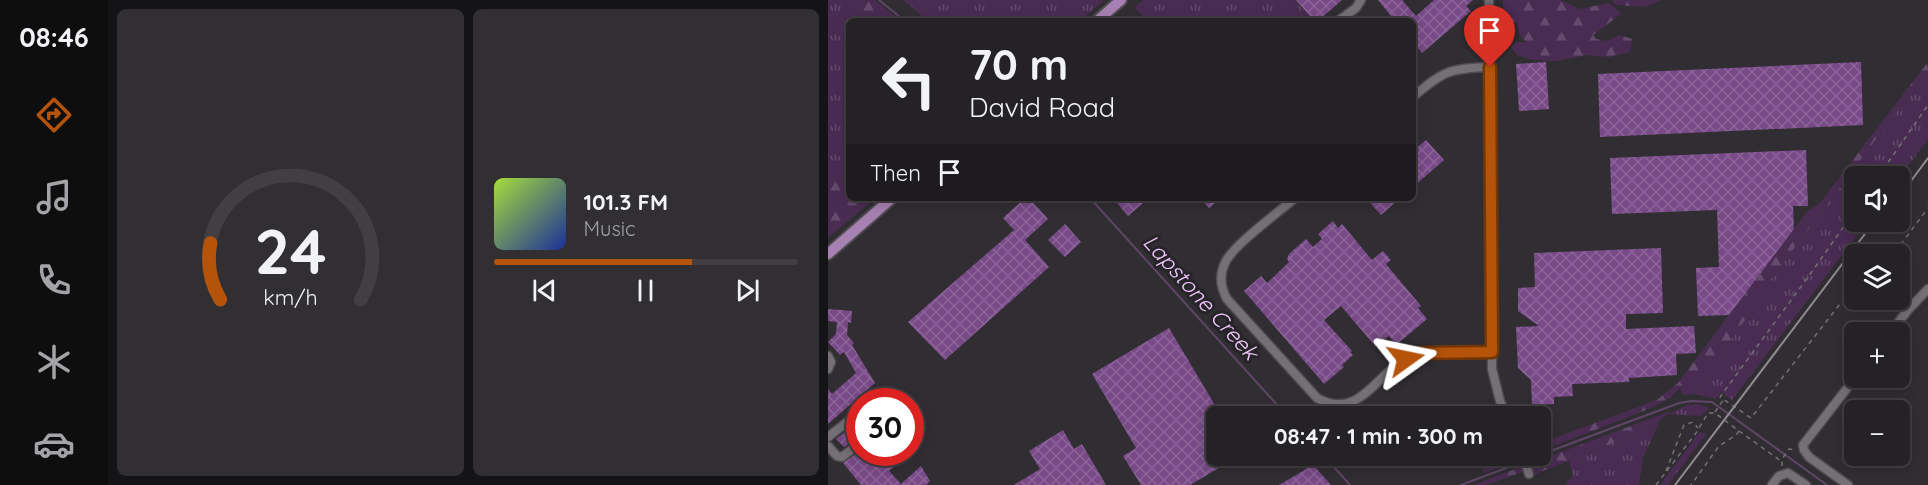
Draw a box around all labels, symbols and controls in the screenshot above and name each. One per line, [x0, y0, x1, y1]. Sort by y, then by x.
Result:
pin [1464, 5, 1515, 67]
icon: arrive [1473, 14, 1506, 47]
text: 08:46 [19, 20, 89, 54]
text: 70 m [969, 38, 1068, 91]
icon: left [870, 42, 948, 120]
text: David Road [969, 90, 1115, 124]
icon: directions [33, 94, 75, 136]
icon: arrive [933, 156, 966, 189]
text: Then [870, 159, 921, 187]
map controls [1844, 166, 1910, 466]
button: sound [1844, 166, 1910, 232]
icon: music [33, 176, 75, 218]
text: 101.3 FM [584, 188, 668, 216]
text: 24 [254, 212, 326, 290]
text: Music [584, 216, 635, 241]
water label: Lapstone Creek [1137, 228, 1266, 367]
button: layers [1844, 244, 1910, 310]
icon: phone [33, 259, 75, 301]
icon: previous [528, 274, 561, 307]
icon: pause [629, 274, 662, 307]
icon: next [731, 274, 764, 307]
text: km/h [263, 284, 317, 310]
button: + [1844, 322, 1910, 388]
position arrow [1374, 327, 1438, 391]
icon: climate [33, 341, 75, 383]
speed limit sign: 30 [846, 388, 924, 466]
button: − [1844, 400, 1910, 466]
text: 08:47 · 1 min · 300 m [1274, 422, 1483, 450]
icon: car [33, 423, 75, 465]

